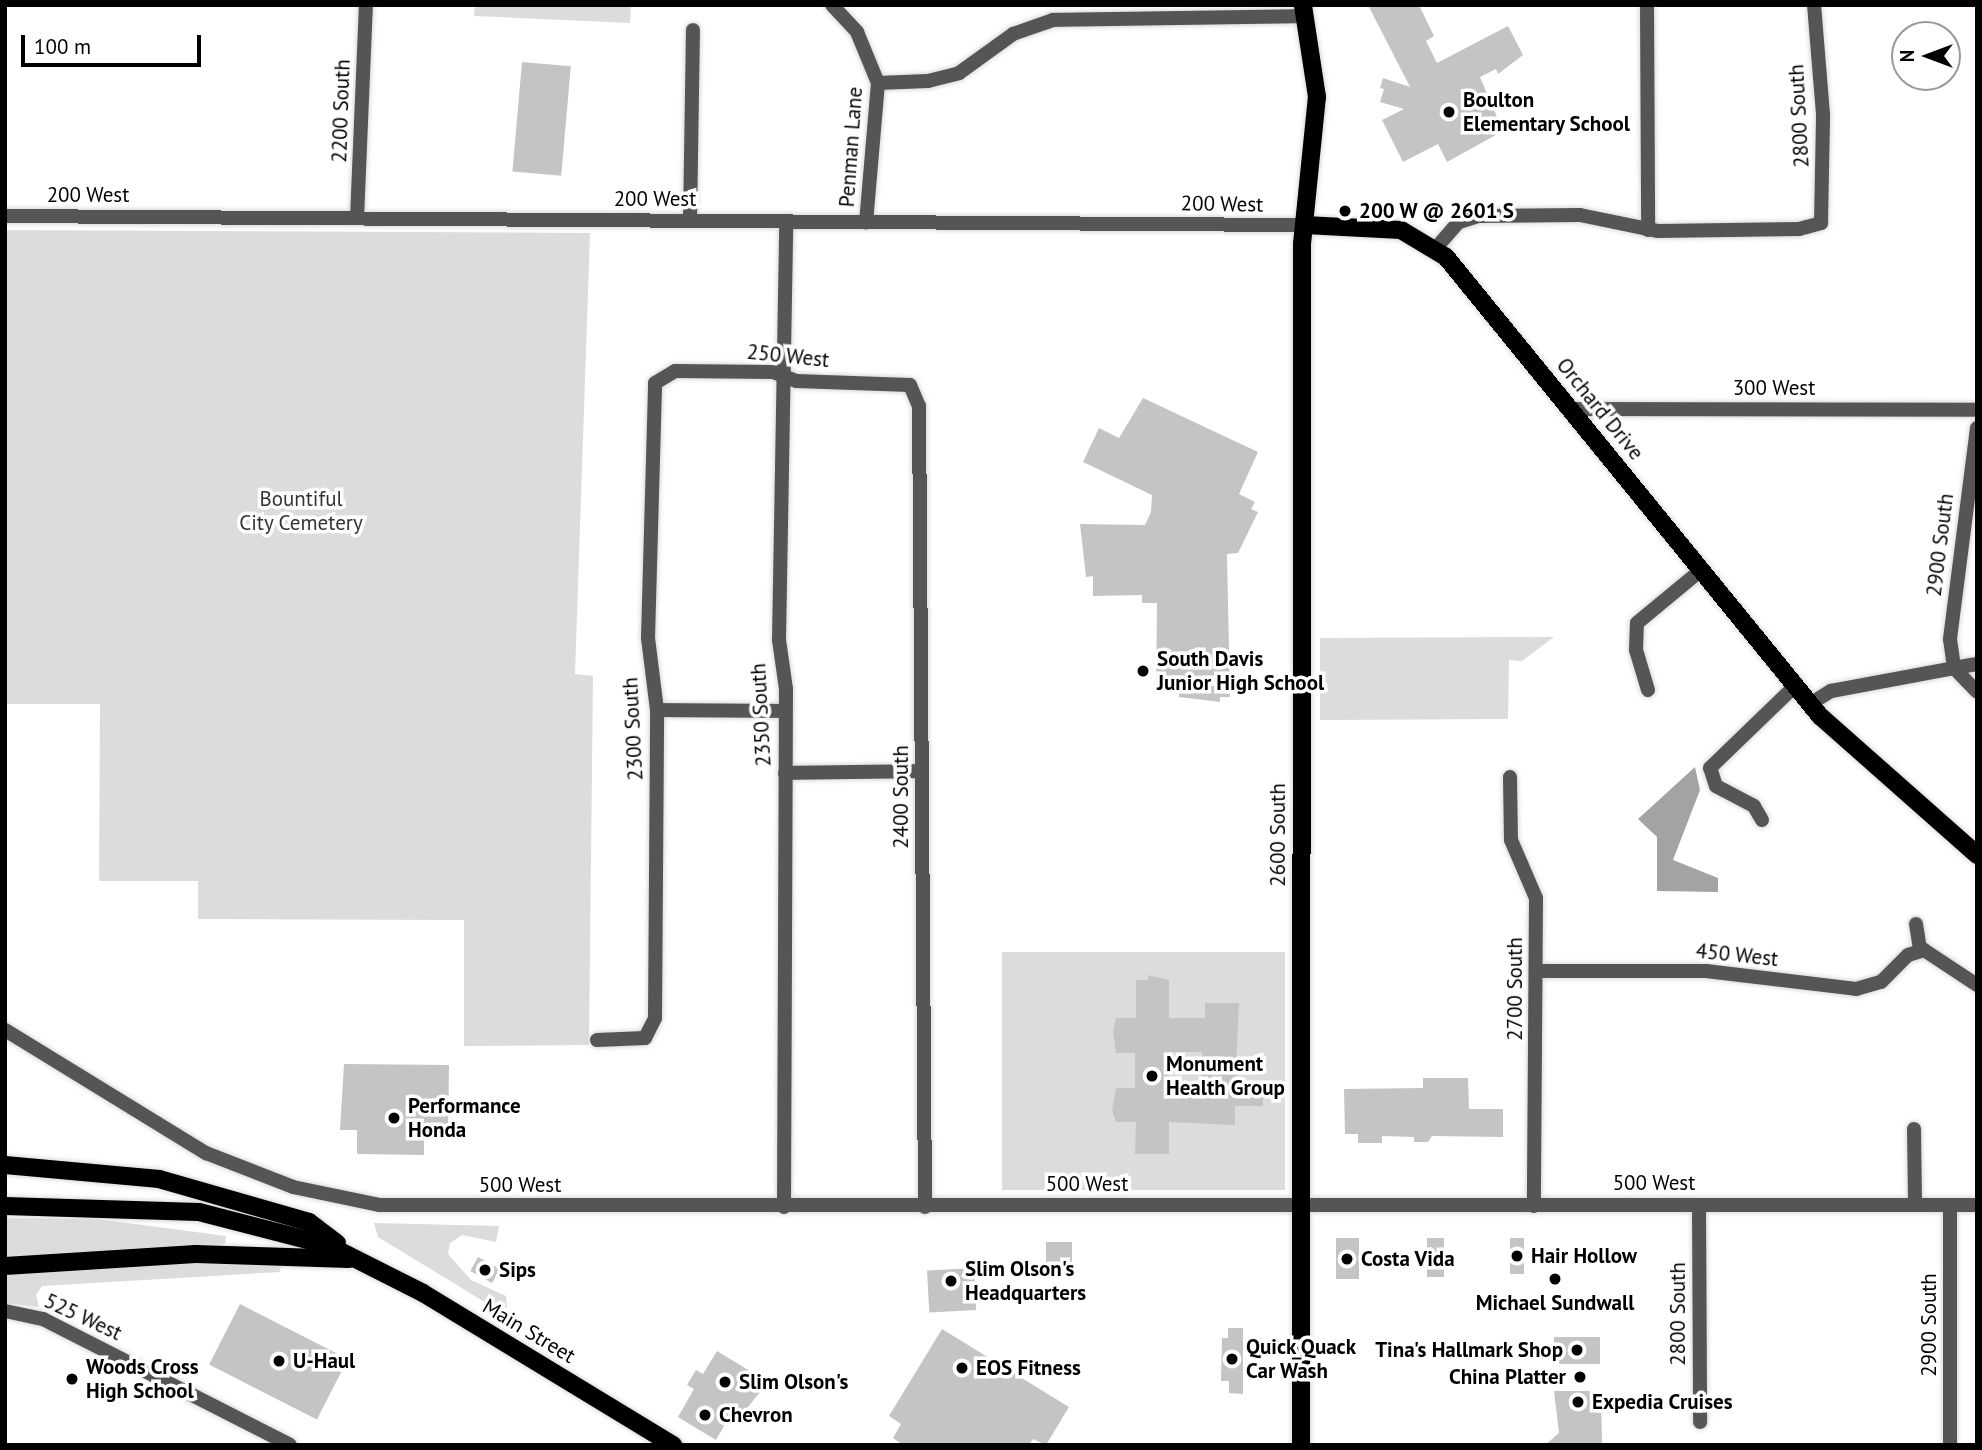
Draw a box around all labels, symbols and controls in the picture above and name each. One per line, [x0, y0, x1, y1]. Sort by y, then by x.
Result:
scale bar [24, 21, 205, 65]
north arrow [1891, 21, 1961, 91]
text: 100 m [34, 33, 91, 60]
text: N [1895, 50, 1919, 62]
street label: 2200 South [327, 59, 355, 163]
street label: 2800 South [1784, 64, 1814, 168]
street label: Penman Lane [834, 86, 868, 208]
place label: Boulton Elementary School [1463, 87, 1631, 137]
marker: Boulton Elementary School [1441, 104, 1457, 120]
street label: 200 West [46, 182, 130, 208]
street label: 200 West [613, 186, 697, 212]
street label: 200 West [1180, 191, 1264, 217]
place label: 200 W @ 2601 S [1359, 198, 1515, 224]
marker: 200 W @ 2601 S [1337, 203, 1353, 219]
street label: 250 West [745, 339, 831, 373]
street label: Orchard Drive [1551, 353, 1649, 465]
street label: 300 West [1732, 375, 1816, 401]
park label: Bountiful City Cemetery [239, 486, 363, 536]
street label: 2900 South [1921, 492, 1959, 598]
place label: South Davis Junior High School [1157, 646, 1324, 696]
street label: 2350 South [746, 663, 776, 767]
marker: South Davis Junior High School [1135, 663, 1151, 679]
street label: 2300 South [618, 677, 648, 781]
street label: 2400 South [888, 745, 914, 849]
street label: 2600 South [1265, 783, 1291, 887]
street label: 2700 South [1502, 937, 1528, 1041]
street label: 450 West [1694, 938, 1780, 972]
place label: Monument Health Group [1166, 1051, 1285, 1101]
marker: Monument Health Group [1144, 1068, 1160, 1084]
place label: Performance Honda [408, 1093, 521, 1143]
marker: Performance Honda [386, 1110, 402, 1126]
street label: 500 West [1612, 1170, 1696, 1196]
street label: 500 West [1045, 1171, 1129, 1197]
street label: 500 West [478, 1172, 562, 1198]
place label: Hair Hollow [1531, 1243, 1637, 1269]
place label: Costa Vida [1361, 1246, 1455, 1272]
marker: Hair Hollow [1509, 1248, 1525, 1264]
marker: Costa Vida [1339, 1251, 1355, 1267]
place label: Slim Olson's Headquarters [965, 1256, 1086, 1306]
place label: Sips [499, 1257, 536, 1283]
marker: Sips [477, 1262, 493, 1278]
street label: 2800 South [1665, 1262, 1691, 1366]
marker: Michael Sundwall [1547, 1271, 1563, 1287]
marker: Slim Olson's Headquarters [943, 1273, 959, 1289]
street label: 2900 South [1916, 1273, 1942, 1377]
street label: 525 West [40, 1288, 126, 1346]
place label: Michael Sundwall [1476, 1290, 1634, 1316]
street label: Main Street [478, 1294, 580, 1368]
place label: Quick Quack Car Wash [1246, 1334, 1357, 1384]
place label: Tina's Hallmark Shop [1375, 1337, 1563, 1363]
marker: Tina's Hallmark Shop [1569, 1342, 1585, 1358]
place label: U-Haul [293, 1348, 355, 1374]
marker: Quick Quack Car Wash [1224, 1351, 1240, 1367]
marker: U-Haul [271, 1353, 287, 1369]
place label: Woods Cross High School [86, 1354, 199, 1404]
place label: EOS Fitness [976, 1355, 1081, 1381]
marker: EOS Fitness [954, 1360, 970, 1376]
place label: China Platter [1449, 1364, 1566, 1390]
place label: Slim Olson's [739, 1369, 849, 1395]
marker: China Platter [1572, 1369, 1588, 1385]
marker: Woods Cross High School [64, 1371, 80, 1387]
marker: Slim Olson's [717, 1374, 733, 1390]
place label: Expedia Cruises [1592, 1389, 1733, 1415]
marker: Expedia Cruises [1570, 1394, 1586, 1410]
place label: Chevron [719, 1402, 793, 1428]
marker: Chevron [697, 1407, 713, 1423]

